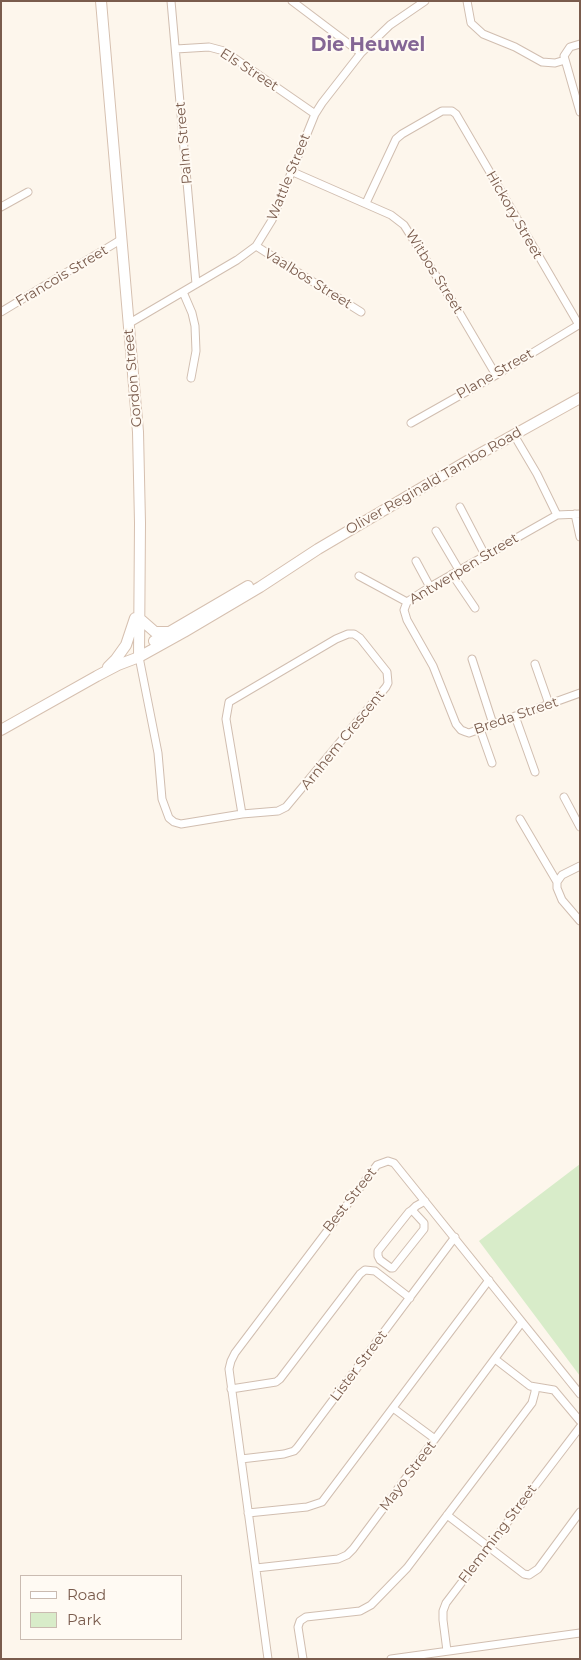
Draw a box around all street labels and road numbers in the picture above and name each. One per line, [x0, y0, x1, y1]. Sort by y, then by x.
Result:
street label: Els Street [217, 45, 281, 95]
street label: Palm Street [172, 101, 196, 185]
street label: Wattle Street [264, 131, 314, 223]
street label: Hickory Street [482, 168, 546, 262]
street label: Witbos Street [402, 227, 466, 317]
street label: Francois Street [13, 242, 111, 310]
street label: Vaalbos Street [261, 245, 355, 313]
street label: Gordon Street [120, 328, 146, 428]
street label: Plane Street [454, 345, 536, 403]
street label: Oliver Reginald Tambo Road [343, 424, 525, 538]
street label: Antwerpen Street [406, 530, 522, 608]
street label: Arnhem Crescent [298, 687, 388, 793]
street label: Breda Street [472, 694, 560, 738]
street label: Best Street [320, 1164, 380, 1236]
street label: Lister Street [327, 1327, 391, 1405]
street label: Mayo Street [376, 1438, 440, 1514]
street label: Flemming Street [455, 1481, 541, 1587]

